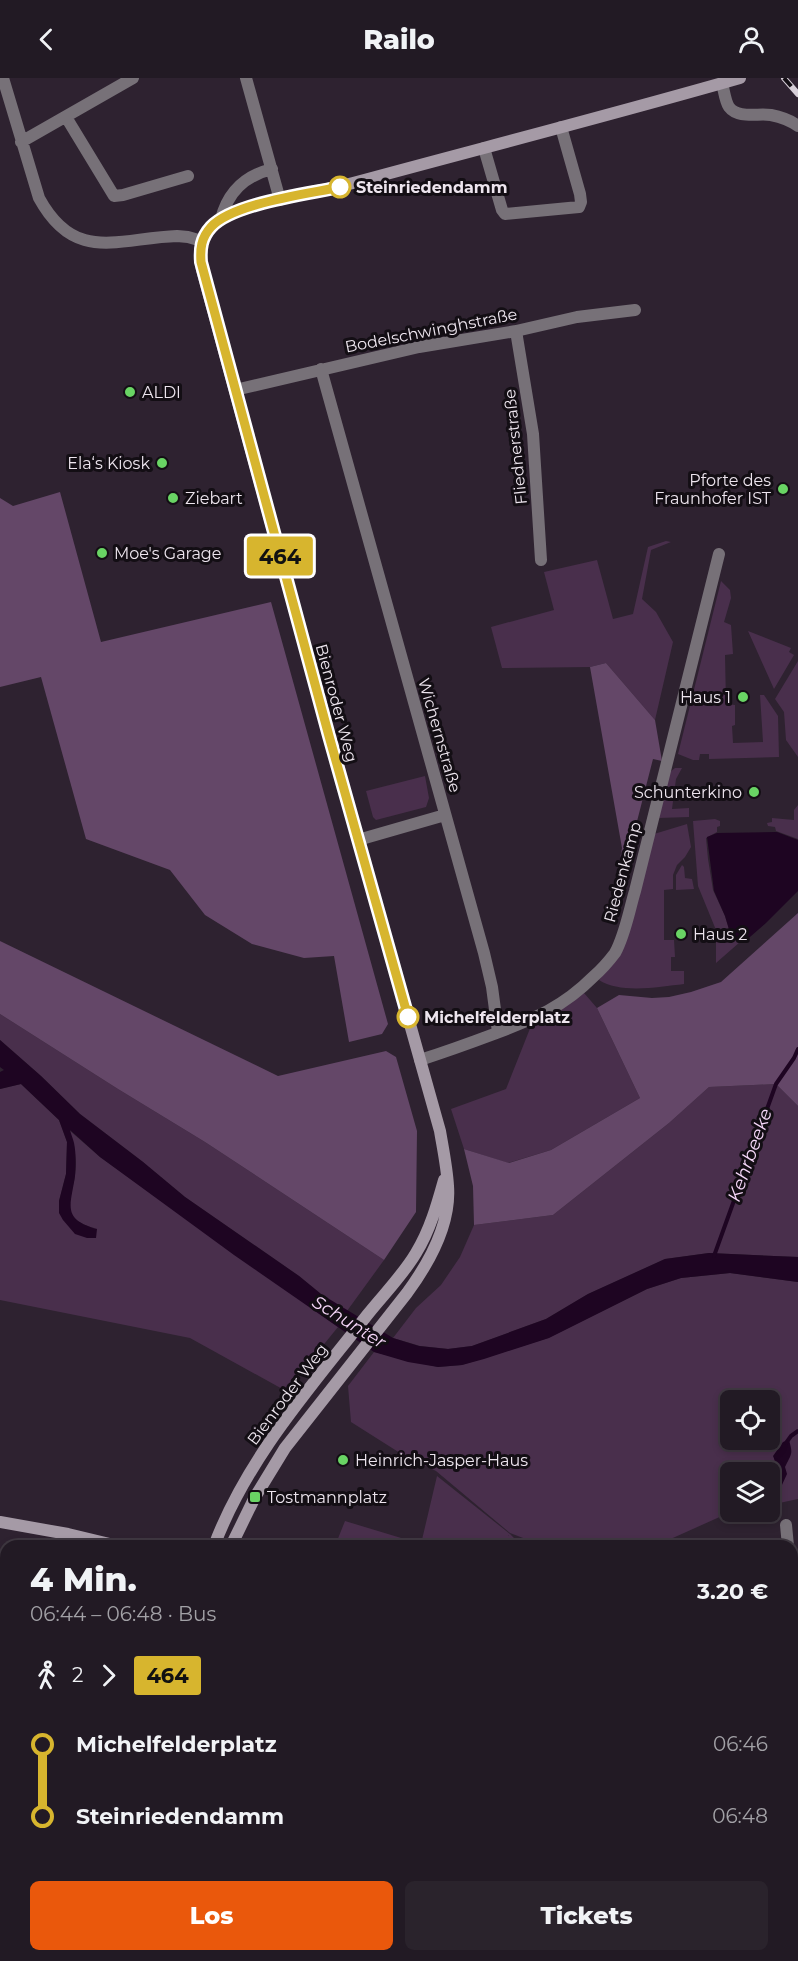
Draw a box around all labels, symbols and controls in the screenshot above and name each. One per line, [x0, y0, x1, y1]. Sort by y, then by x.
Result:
icon: back [30, 23, 63, 56]
text: Railo [363, 23, 435, 56]
icon: person [735, 23, 768, 56]
marker: Steinriedendamm [329, 176, 351, 198]
place label: Steinriedendamm [356, 178, 507, 197]
street label: Bodelschwinghstraße [343, 304, 519, 357]
place label: ALDI [142, 383, 181, 402]
marker: ALDI [123, 385, 137, 399]
street label: Fliednerstraße [500, 388, 531, 506]
place label: Ela‘s Kiosk [67, 454, 150, 473]
marker: Ela‘s Kiosk [155, 456, 169, 470]
place label: Pforte des Fraunhofer IST [654, 471, 772, 508]
marker: Pforte des Fraunhofer IST [776, 482, 790, 496]
place label: Ziebart [185, 489, 243, 508]
marker: Ziebart [166, 491, 180, 505]
line badge: 464 [246, 536, 314, 576]
place label: Moe's Garage [114, 544, 221, 563]
text: 464 [259, 544, 301, 569]
marker: Moe's Garage [95, 546, 109, 560]
street label: Bienroder Weg [312, 642, 361, 764]
street label: Wichernstraße [414, 676, 465, 795]
place label: Haus 1 [680, 688, 731, 707]
marker: Haus 1 [736, 690, 750, 704]
place label: Schunterkino [634, 783, 742, 802]
marker: Schunterkino [747, 785, 761, 799]
street label: Riedenkamp [600, 820, 645, 925]
place label: Haus 2 [693, 925, 747, 944]
marker: Haus 2 [674, 927, 688, 941]
marker: Michelfelderplatz [397, 1006, 419, 1028]
place label: Michelfelderplatz [424, 1008, 570, 1027]
water label: Kehrbeeke [723, 1105, 777, 1205]
water label: Schunter [308, 1291, 391, 1354]
street label: Bienroder Weg [243, 1340, 332, 1449]
map controls [720, 1390, 780, 1522]
button: locate [720, 1390, 780, 1450]
place label: Heinrich-Jasper-Haus [355, 1451, 528, 1470]
marker: Heinrich-Jasper-Haus [336, 1453, 350, 1467]
button: layers [720, 1462, 780, 1522]
place label: Tostmannplatz [267, 1488, 387, 1507]
marker: Tostmannplatz [248, 1490, 262, 1504]
text: 4 Min. [30, 1559, 137, 1599]
text: 3.20 € [697, 1578, 768, 1605]
text: 06:44 – 06:48 · Bus [30, 1602, 216, 1626]
icon: walk [30, 1659, 63, 1692]
icon: forward [92, 1659, 125, 1692]
text: 2 [72, 1663, 83, 1687]
text: 464 [146, 1663, 189, 1688]
text: Michelfelderplatz [76, 1731, 277, 1758]
text: 06:46 [713, 1732, 768, 1756]
text: Steinriedendamm [76, 1803, 284, 1830]
text: 06:48 [712, 1804, 768, 1828]
button: Los [30, 1881, 393, 1950]
button: Tickets [405, 1881, 768, 1950]

